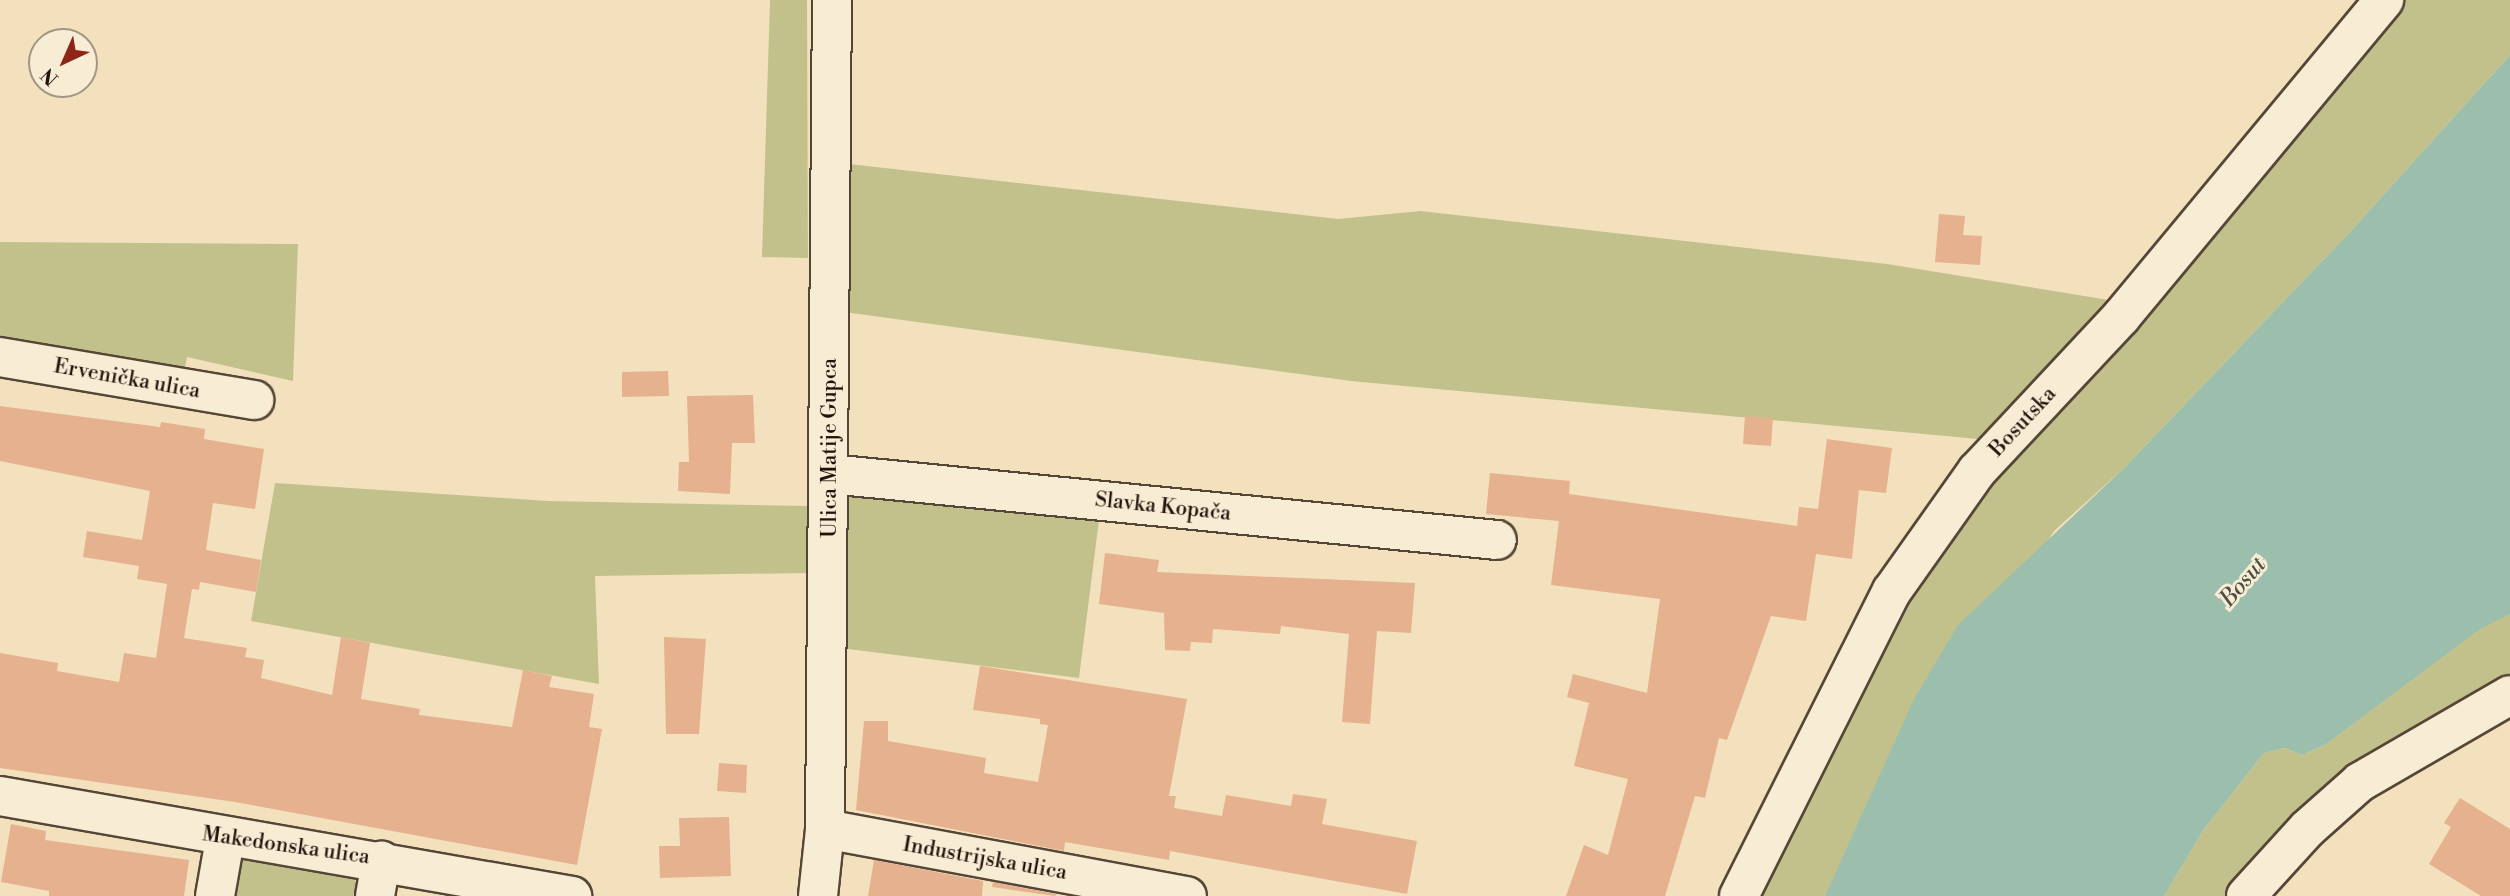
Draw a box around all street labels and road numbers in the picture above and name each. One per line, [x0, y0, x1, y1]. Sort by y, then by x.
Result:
street label: Ervenička ulica [52, 354, 202, 404]
street label: Ulica Matije Gupca [817, 358, 843, 538]
street label: Bosutska [1984, 382, 2062, 462]
street label: Slavka Kopača [1094, 487, 1232, 527]
street label: Makedonska ulica [201, 822, 371, 870]
street label: Industrijska ulica [901, 832, 1069, 886]

